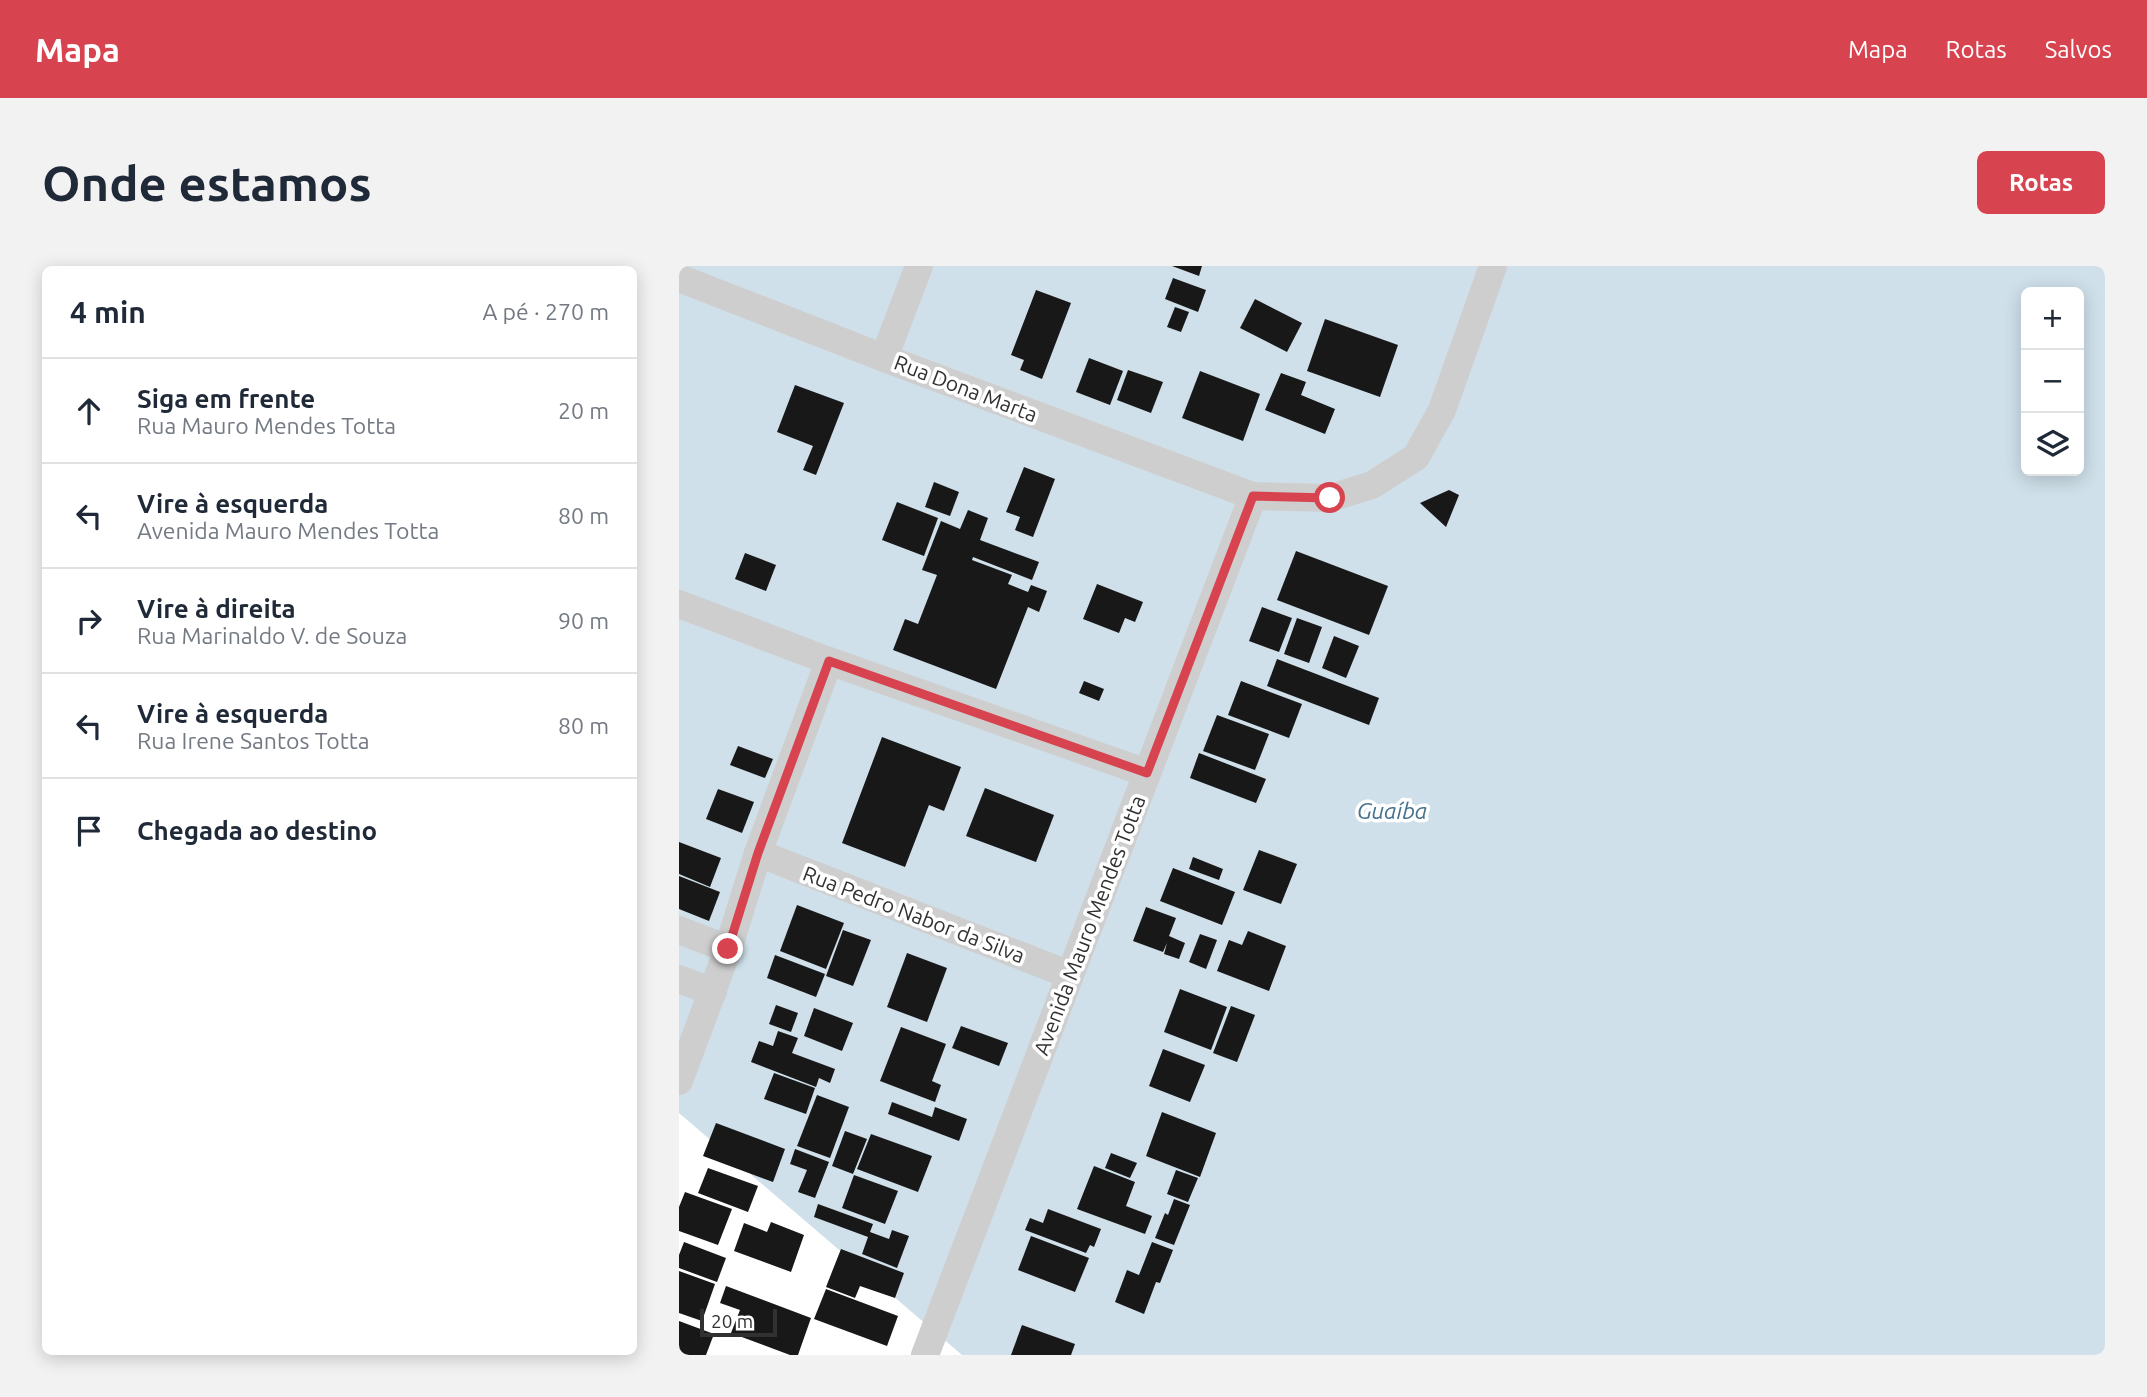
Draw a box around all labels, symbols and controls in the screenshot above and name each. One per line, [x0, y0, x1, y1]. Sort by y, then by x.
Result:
text: Mapa [35, 31, 120, 68]
text: Mapa [1848, 36, 1908, 63]
text: Rotas [1946, 36, 2007, 63]
text: Salvos [2045, 36, 2112, 63]
button: Rotas [1977, 151, 2105, 214]
text: Onde estamos [42, 155, 372, 210]
map controls [2021, 287, 2084, 476]
button: + [2021, 287, 2084, 350]
text: 4 min [70, 295, 146, 329]
text: A pé · 270 m [482, 299, 609, 324]
street label: Rua Dona Marta [891, 350, 1041, 426]
button: − [2021, 350, 2084, 413]
text: Siga em frente [137, 384, 315, 413]
icon: ahead [70, 392, 108, 430]
text: 20 m [558, 398, 609, 423]
text: Rua Mauro Mendes Totta [137, 413, 396, 438]
button: layers [2021, 413, 2084, 476]
route start [1314, 482, 1345, 513]
text: Vire à esquerda [137, 489, 328, 518]
icon: left [70, 497, 108, 535]
text: 80 m [558, 503, 609, 528]
text: Avenida Mauro Mendes Totta [137, 518, 439, 543]
text: Vire à direita [137, 594, 296, 623]
icon: right [70, 602, 108, 640]
text: 90 m [558, 608, 609, 633]
text: Rua Marinaldo V. de Souza [137, 623, 407, 648]
text: Vire à esquerda [137, 699, 328, 728]
icon: left [70, 707, 108, 745]
text: 80 m [558, 713, 609, 738]
text: Rua Irene Santos Totta [137, 728, 370, 753]
street label: Avenida Mauro Mendes Totta [1028, 792, 1150, 1058]
water label: Guaíba [1357, 798, 1427, 823]
icon: arrive [70, 812, 108, 850]
text: Chegada ao destino [137, 816, 377, 845]
street label: Rua Pedro Nabor da Silva [800, 861, 1028, 967]
route end [712, 933, 743, 964]
scale bar [700, 1306, 777, 1338]
text: 20 m [711, 1310, 753, 1332]

